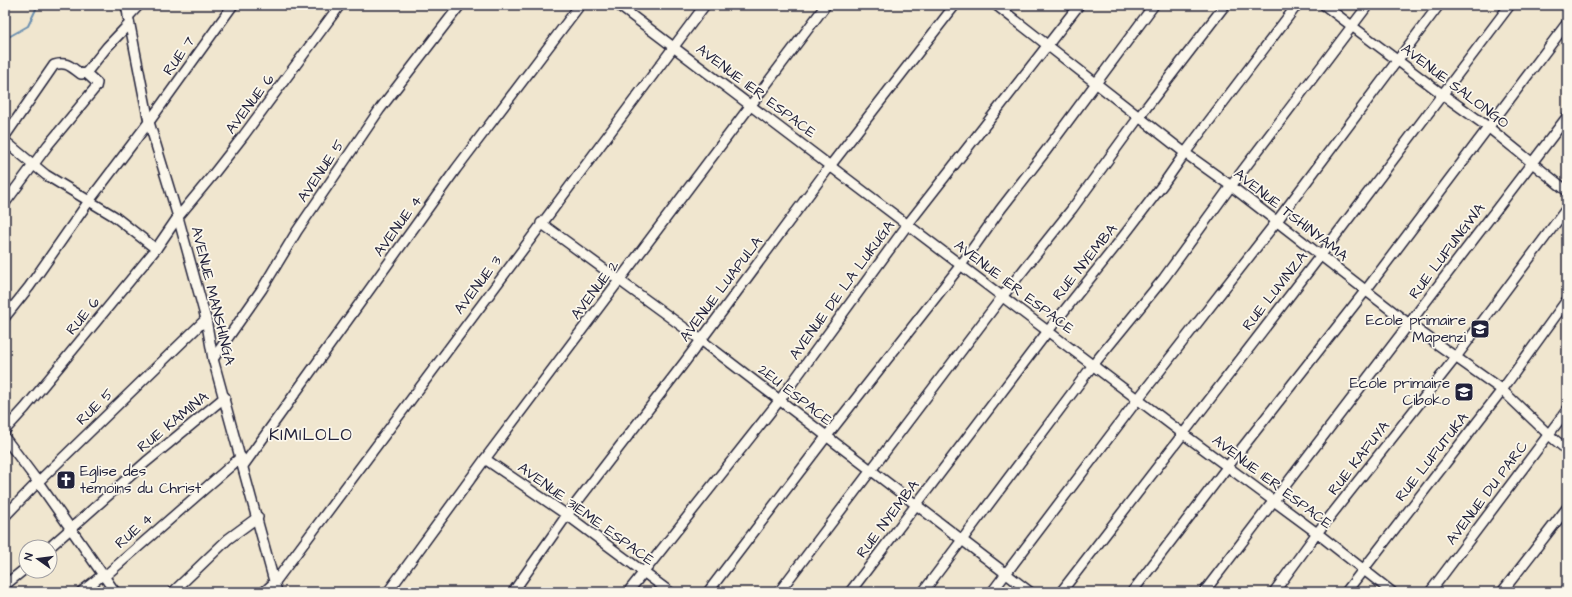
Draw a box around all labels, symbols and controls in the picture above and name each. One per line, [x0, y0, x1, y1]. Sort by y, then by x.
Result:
street label: RUE 7 [158, 32, 200, 80]
street label: AVENUE SALONGO [1397, 38, 1513, 134]
street label: AVENUE 1ER ESPACE [692, 39, 820, 143]
street label: AVENUE 6 [221, 69, 280, 138]
street label: AVENUE 5 [292, 135, 350, 206]
street label: AVENUE TSHINYAMA [1229, 164, 1353, 267]
street label: AVENUE 4 [369, 191, 427, 261]
street label: RUE LUFUNGWA [1404, 198, 1490, 303]
street label: AVENUE DE LA LUKUGA [784, 216, 900, 364]
street label: RUE NYEMBA [1048, 219, 1123, 305]
street label: AVENUE MANSHINGA [186, 224, 241, 368]
street label: AVENUE LUAPULA [674, 232, 768, 346]
street label: AVENUE 1ER ESPACE [950, 235, 1078, 339]
street label: RUE LUVINZA [1237, 247, 1313, 335]
street label: AVENUE 3 [449, 251, 507, 319]
street label: AVENUE 2 [566, 256, 624, 324]
street label: RUE 6 [61, 292, 105, 339]
place label: Ecole primaire Mapenzi [1366, 310, 1467, 348]
school or university icon: Ecole primaire Mapenzi [1469, 318, 1491, 340]
street label: 2EU ESPACE [753, 359, 837, 431]
place label: Ecole primaire Ciboko [1350, 373, 1451, 411]
school or university icon: Ecole primaire Ciboko [1453, 381, 1475, 403]
street label: RUE 5 [72, 384, 119, 430]
street label: RUE KAMINA [133, 386, 213, 457]
street label: RUE LUFUTUKA [1390, 408, 1474, 506]
street label: RUE KAFUYA [1323, 416, 1395, 500]
district label: KIMILOLO [269, 423, 353, 447]
street label: AVENUE 1ER ESPACE [1208, 430, 1336, 534]
street label: AVENUE DU PARC [1441, 436, 1533, 549]
street label: AVENUE 3IEME ESPACE [514, 457, 659, 571]
place label: Eglise des temoins du Christ [80, 461, 201, 499]
church icon: Eglise des temoins du Christ [55, 469, 77, 491]
street label: RUE NYEMBA [852, 475, 925, 562]
street label: RUE 4 [110, 509, 158, 553]
north arrow [18, 539, 58, 579]
text: N [21, 551, 37, 562]

